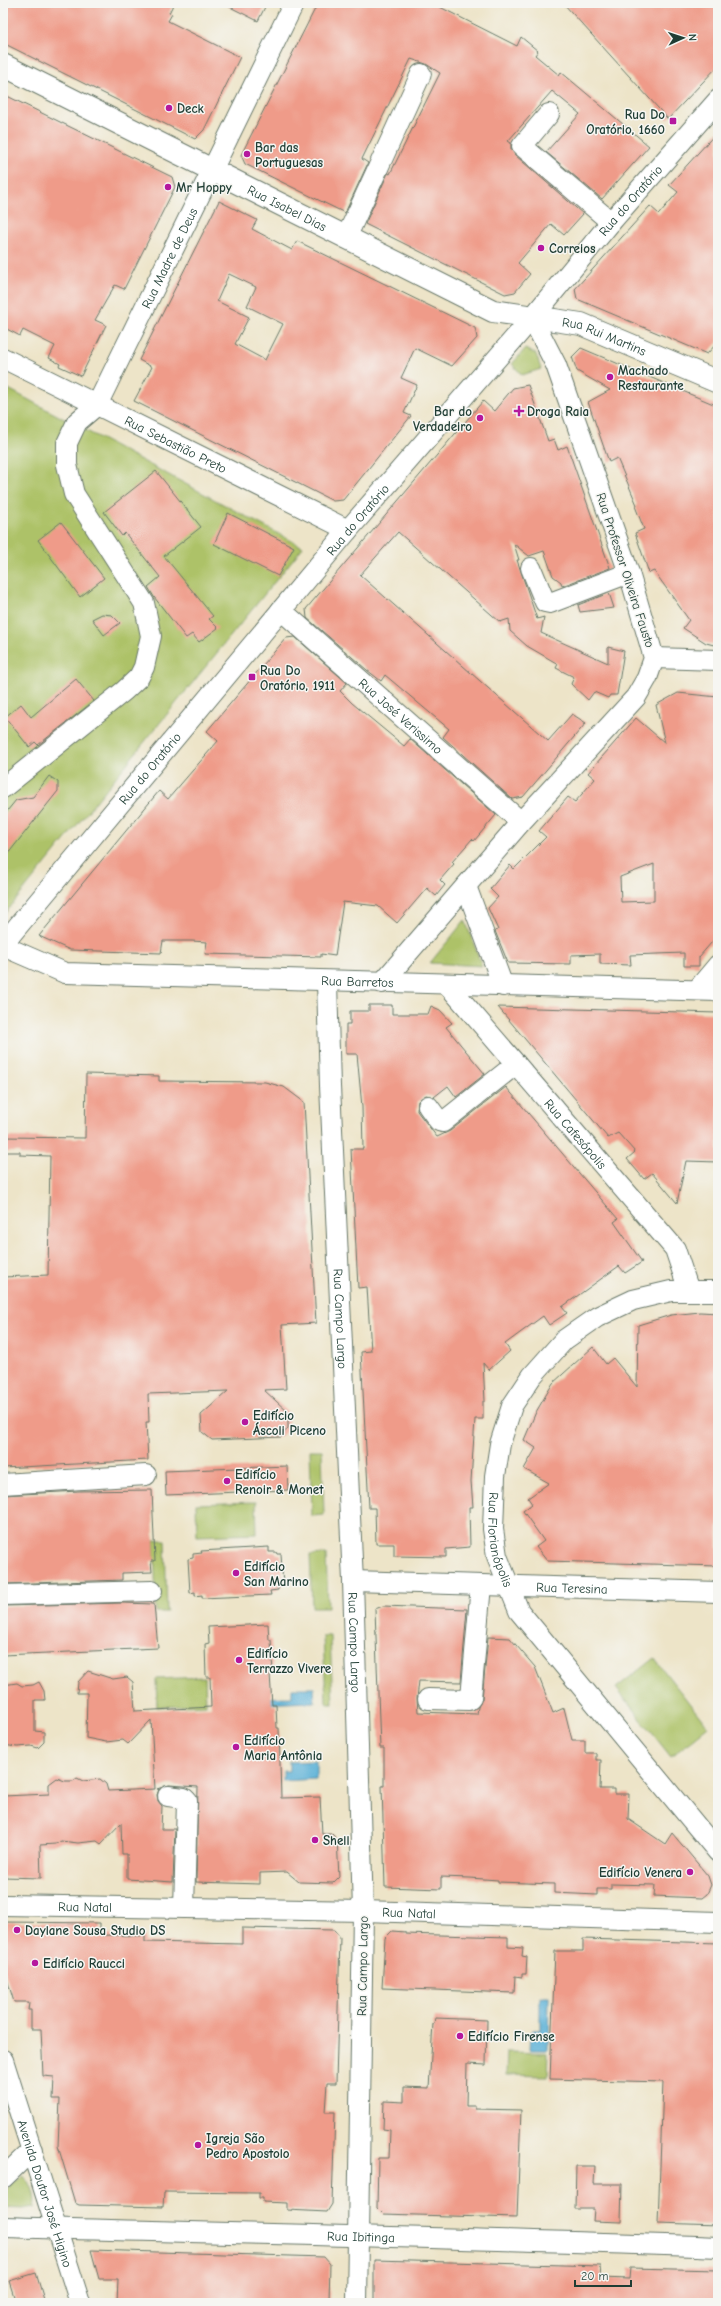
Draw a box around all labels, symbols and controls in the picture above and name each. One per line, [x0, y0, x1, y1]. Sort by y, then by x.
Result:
north arrow [663, 18, 703, 58]
text: N [686, 34, 699, 41]
place label: Deck [177, 101, 205, 116]
marker: Deck [164, 103, 174, 113]
place label: Rua Do Oratório, 1660 [586, 107, 665, 137]
marker: Rua Do Oratório, 1660 [668, 116, 678, 126]
place label: Bar das Portuguesas [255, 140, 324, 170]
marker: Bar das Portuguesas [242, 149, 252, 159]
street label: Rua do Oratório [596, 162, 666, 239]
place label: Mr Hoppy [176, 180, 232, 195]
marker: Mr Hoppy [163, 182, 173, 192]
street label: Rua Isabel Dias [245, 182, 329, 234]
street label: Rua Madre de Deus [139, 205, 201, 311]
place label: Correios [549, 241, 596, 256]
marker: Correios [536, 243, 546, 253]
street label: Rua Rui Martins [561, 314, 649, 359]
place label: Machado Restaurante [618, 363, 684, 393]
marker: Machado Restaurante [605, 372, 615, 382]
place label: Bar do Verdadeiro [413, 404, 472, 434]
place label: Droga Raia [527, 404, 589, 419]
marker: Droga Raia [514, 406, 524, 416]
street label: Rua Sebastião Preto [122, 413, 229, 476]
marker: Bar do Verdadeiro [475, 413, 485, 423]
street label: Rua do Oratório [323, 481, 392, 558]
street label: Rua Professor Oliveira Fausto [593, 491, 658, 650]
place label: Rua Do Oratório, 1911 [260, 663, 335, 693]
marker: Rua Do Oratório, 1911 [247, 672, 257, 682]
street label: Rua José Verissimo [356, 675, 446, 757]
street label: Rua do Oratório [116, 729, 184, 807]
street label: Rua Barretos [321, 973, 394, 990]
street label: Rua Cafesópolis [541, 1096, 610, 1172]
street label: Rua Campo Largo [330, 1268, 350, 1369]
place label: Edifício Áscoli Piceno [253, 1408, 326, 1438]
marker: Edifício Áscoli Piceno [240, 1417, 250, 1427]
place label: Edifício Renoir & Monet [235, 1467, 324, 1497]
marker: Edifício Renoir & Monet [222, 1476, 232, 1486]
street label: Rua Florianópolis [485, 1492, 516, 1589]
place label: Edifício San Marino [244, 1559, 309, 1589]
marker: Edifício San Marino [231, 1568, 241, 1578]
street label: Rua Teresina [536, 1580, 608, 1597]
street label: Rua Campo Largo [345, 1592, 363, 1693]
place label: Edifício Terrazzo Vivere [247, 1646, 332, 1676]
marker: Edifício Terrazzo Vivere [234, 1655, 244, 1665]
place label: Edifício Maria Antônia [244, 1733, 322, 1763]
marker: Edifício Maria Antônia [231, 1742, 241, 1752]
place label: Shell [323, 1833, 349, 1848]
marker: Shell [310, 1835, 320, 1845]
place label: Edifício Venera [599, 1865, 682, 1880]
marker: Edifício Venera [685, 1867, 695, 1877]
street label: Rua Natal [58, 1899, 112, 1915]
street label: Rua Natal [382, 1905, 436, 1921]
street label: Rua Campo Largo [354, 1915, 371, 2016]
place label: Daylane Sousa Studio DS [25, 1923, 165, 1938]
marker: Daylane Sousa Studio DS [12, 1925, 22, 1935]
place label: Edifício Raucci [43, 1956, 125, 1971]
marker: Edifício Raucci [30, 1958, 40, 1968]
place label: Edifício Firense [468, 2029, 555, 2044]
marker: Edifício Firense [455, 2031, 465, 2041]
street label: Avenida Doutor José Higino [14, 2118, 75, 2269]
place label: Igreja São Pedro Apostolo [206, 2131, 290, 2161]
marker: Igreja São Pedro Apostolo [193, 2140, 203, 2150]
street label: Rua Ibitinga [327, 2228, 395, 2245]
scale bar [575, 2262, 631, 2288]
text: 20 m [581, 2269, 609, 2283]

